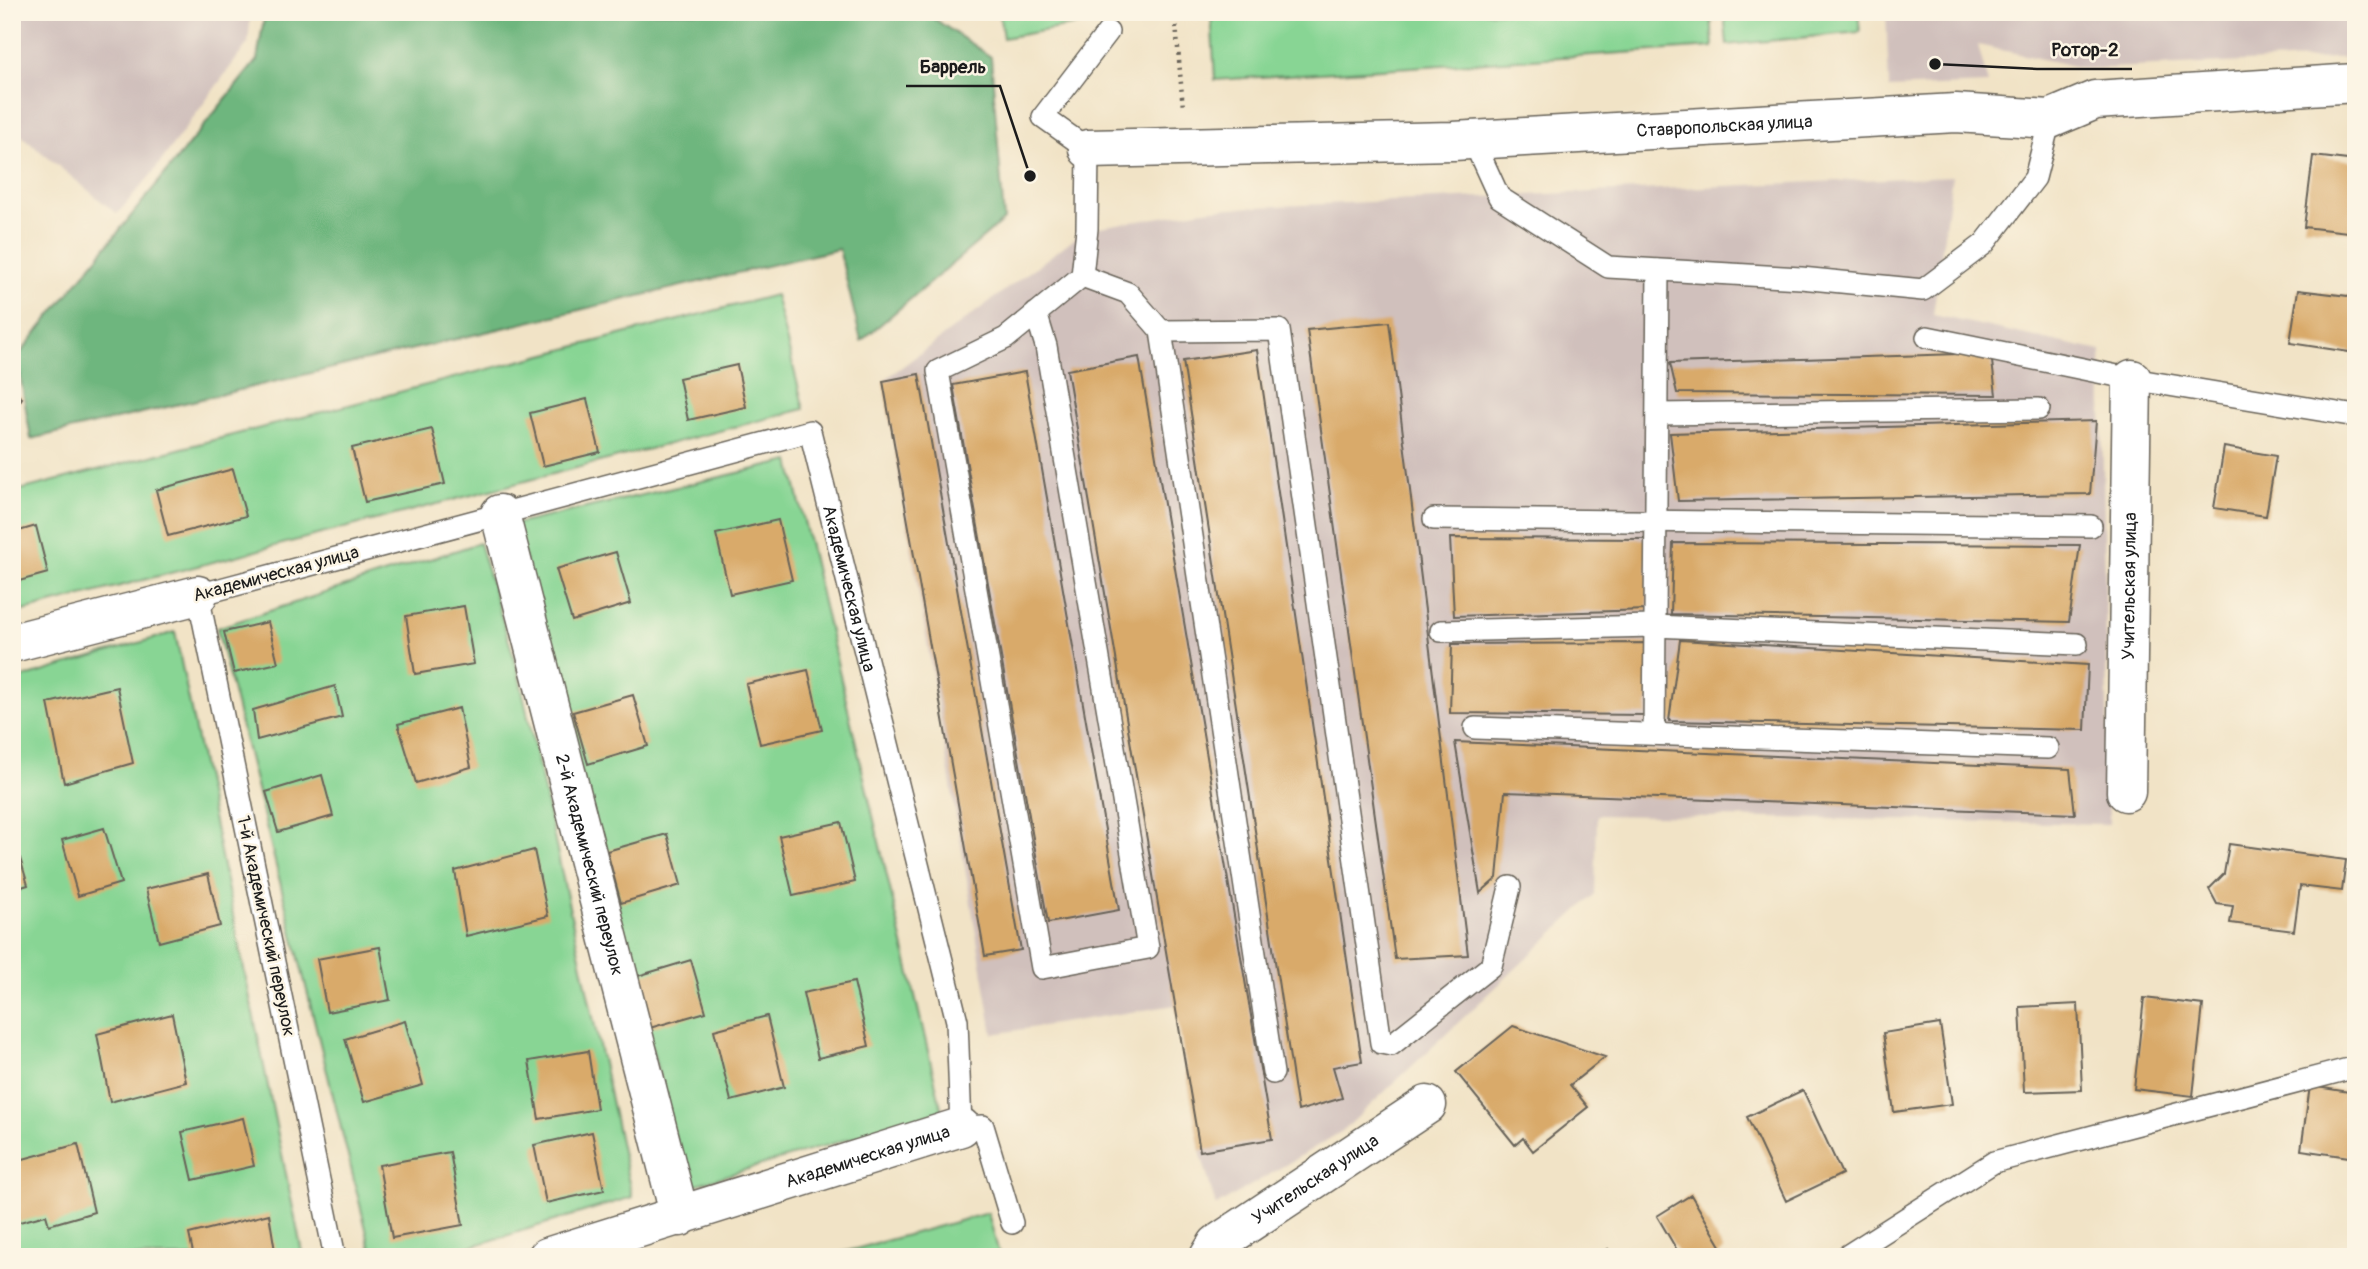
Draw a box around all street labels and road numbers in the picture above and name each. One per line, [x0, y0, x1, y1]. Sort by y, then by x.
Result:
street label: Ставропольская улица [1636, 110, 1813, 142]
street label: Академическая улица [817, 503, 881, 674]
street label: Учительская улица [2116, 512, 2142, 660]
street label: Академическая улица [191, 541, 361, 607]
street label: 2-й Академический переулок [550, 752, 629, 978]
street label: 1-й Академический переулок [231, 814, 301, 1038]
street label: Академическая улица [783, 1120, 953, 1193]
street label: Учительская улица [1247, 1129, 1383, 1229]

